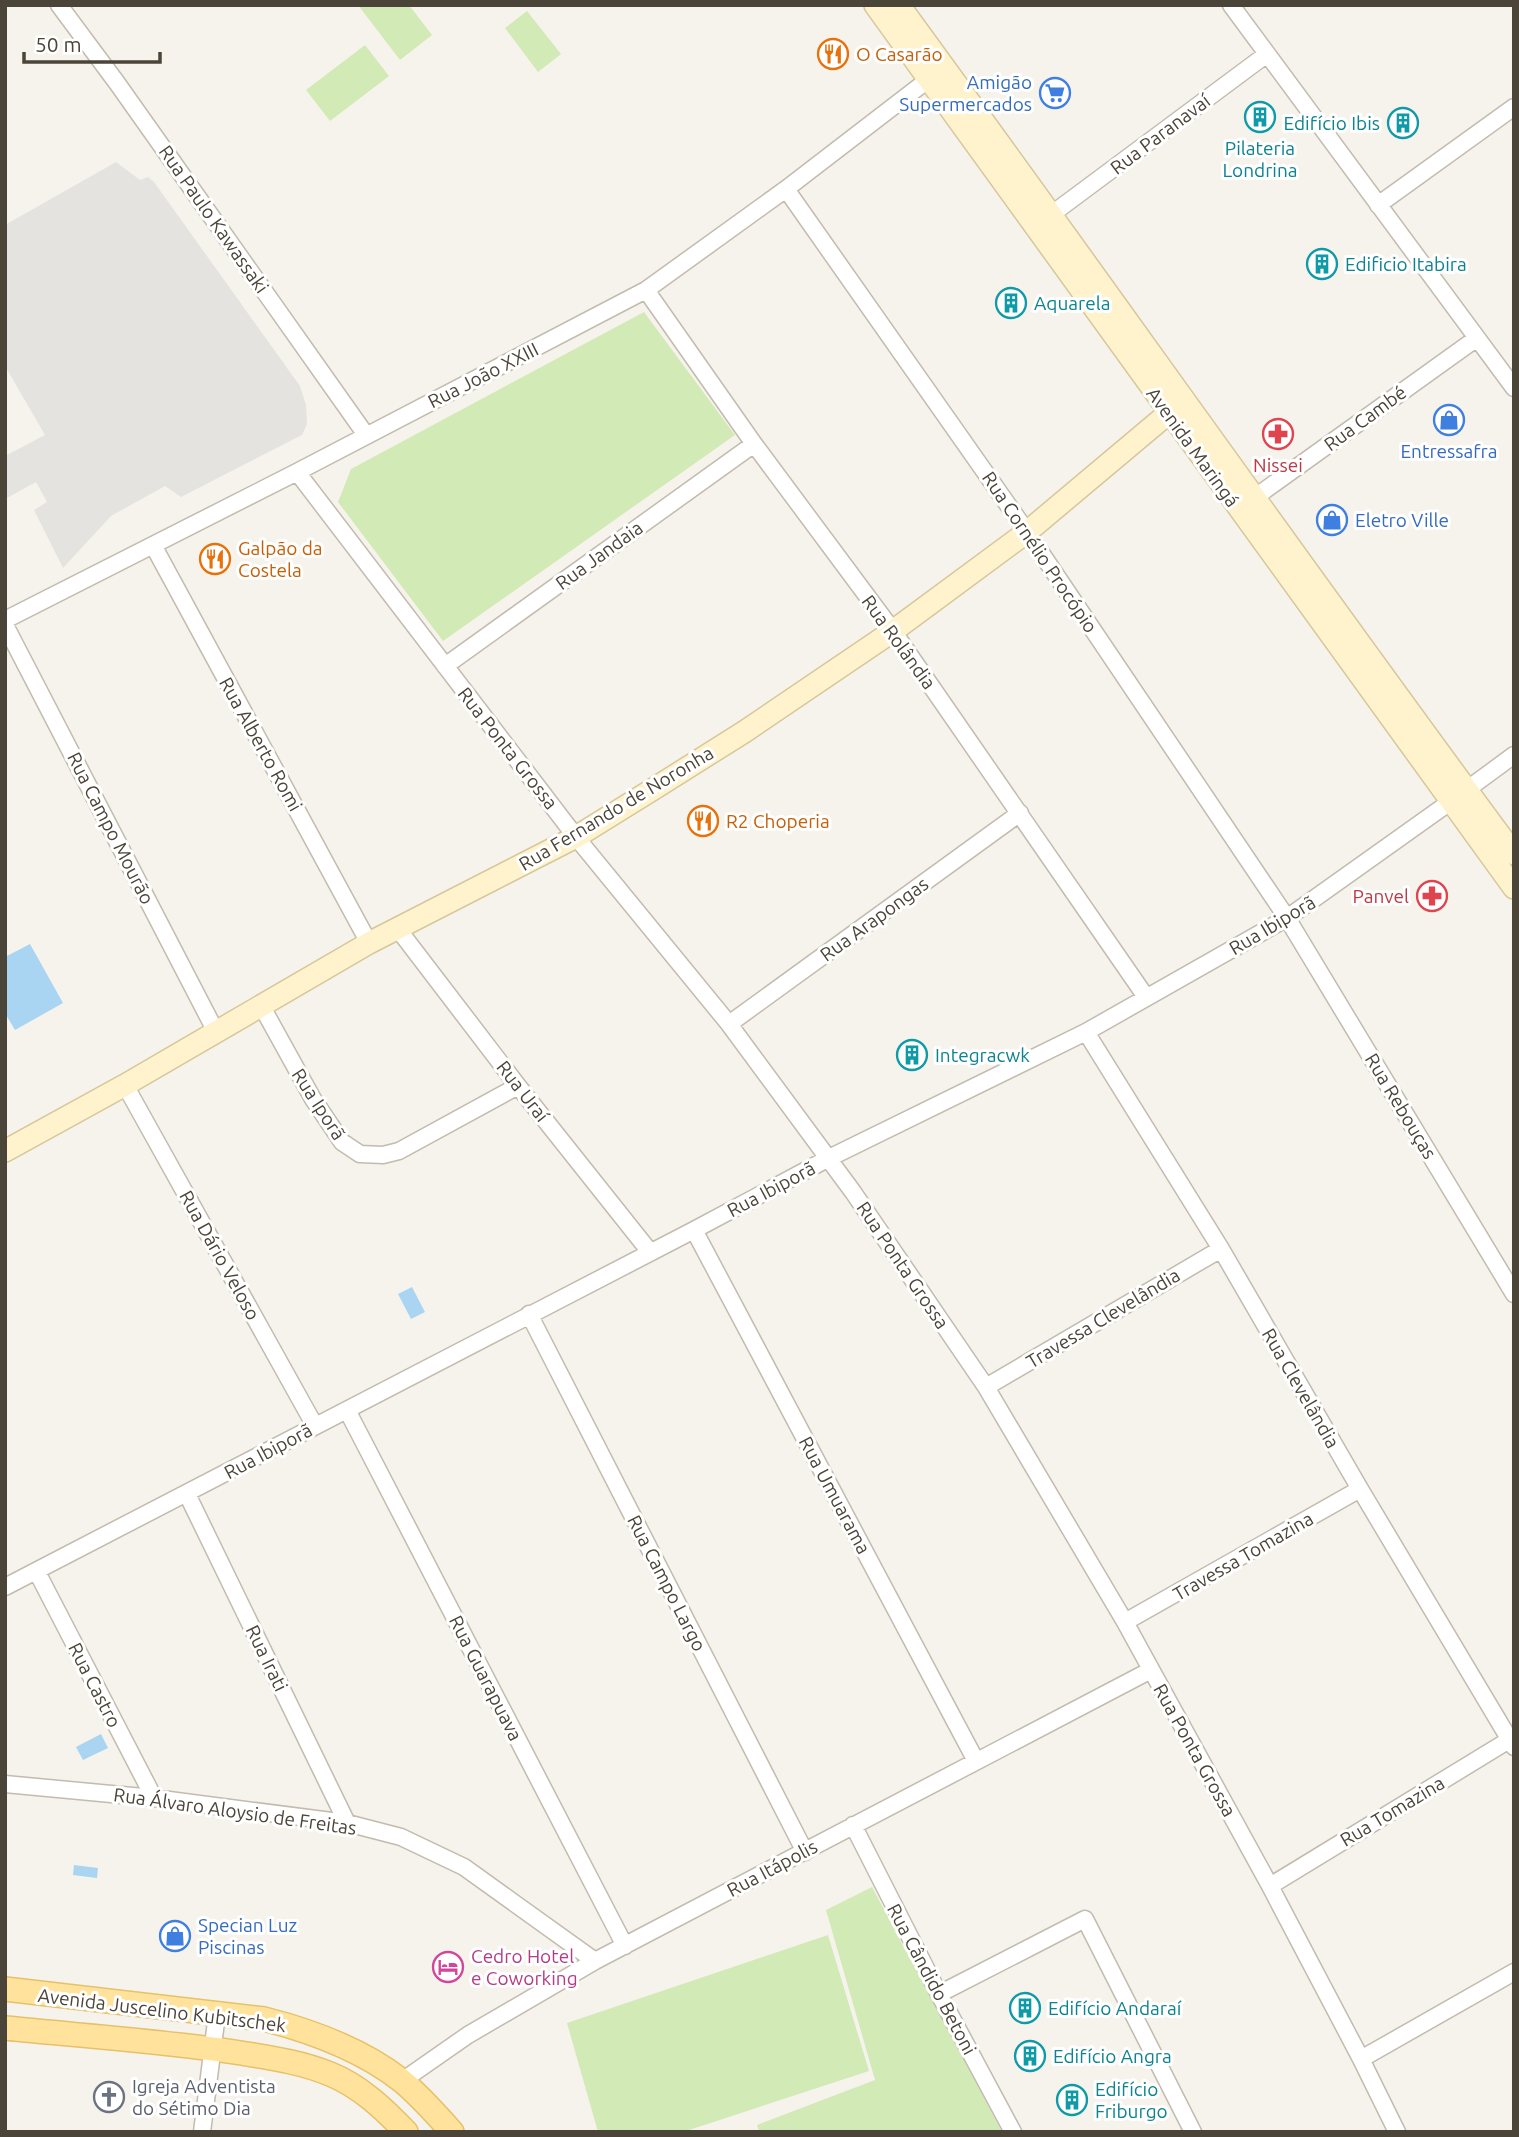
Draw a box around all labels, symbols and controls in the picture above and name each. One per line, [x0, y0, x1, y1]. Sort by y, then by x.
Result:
scale bar [24, 21, 161, 65]
text: 50 m [35, 32, 82, 56]
restaurant icon: O Casarão [816, 37, 850, 71]
place label: O Casarão [856, 43, 943, 65]
place label: Amigão Supermercados [899, 71, 1032, 115]
supermarket icon: Amigão Supermercados [1038, 76, 1072, 110]
street label: Rua Paranavaí [1106, 89, 1214, 179]
building icon: Pilateria Londrina [1243, 100, 1277, 134]
building icon: Edifício Ibis [1386, 106, 1420, 140]
place label: Edifício Ibis [1283, 112, 1380, 134]
place label: Pilateria Londrina [1222, 137, 1298, 181]
street label: Rua Paulo Kawassaki [155, 141, 273, 297]
building icon: Edificio Itabira [1305, 247, 1339, 281]
place label: Edificio Itabira [1345, 253, 1467, 275]
building icon: Aquarela [994, 286, 1028, 320]
place label: Aquarela [1034, 292, 1111, 314]
street label: Rua João XXIII [424, 338, 542, 412]
street label: Rua Cambé [1320, 381, 1410, 455]
street label: Avenida Maringá [1142, 383, 1244, 511]
shop icon: Entressafra [1432, 403, 1466, 437]
pharmacy icon: Nissei [1261, 417, 1295, 451]
place label: Entressafra [1400, 440, 1498, 462]
place label: Nissei [1253, 454, 1303, 476]
street label: Rua Cornélio Procópio [978, 467, 1102, 637]
shop icon: Eletro Ville [1315, 503, 1349, 537]
place label: Eletro Ville [1355, 509, 1449, 531]
street label: Rua Jandaia [551, 516, 647, 594]
place label: Galpão da Costela [238, 537, 323, 581]
restaurant icon: Galpão da Costela [198, 542, 232, 576]
street label: Rua Rolândia [858, 591, 940, 693]
street label: Rua Alberto Romi [215, 673, 307, 815]
street label: Rua Ponta Grossa [454, 683, 562, 813]
street label: Rua Fernando de Noronha [515, 741, 717, 875]
street label: Rua Campo Mourão [63, 748, 159, 908]
restaurant icon: R2 Choperia [686, 804, 720, 838]
place label: R2 Choperia [726, 810, 830, 832]
street label: Rua Arapongas [816, 872, 932, 966]
pharmacy icon: Panvel [1415, 879, 1449, 913]
place label: Panvel [1353, 885, 1409, 907]
street label: Rua Ibiporã [1225, 891, 1319, 959]
building icon: Integracwk [895, 1038, 929, 1072]
place label: Integracwk [935, 1044, 1030, 1066]
street label: Rua Rebouças [1361, 1049, 1441, 1163]
street label: Rua Uraí [492, 1056, 554, 1126]
street label: Rua Iporã [288, 1064, 350, 1144]
street label: Rua Ibiporã [723, 1157, 819, 1221]
street label: Rua Dário Veloso [175, 1186, 265, 1324]
street label: Rua Ponta Grossa [852, 1197, 954, 1333]
street label: Travessa Clevelândia [1022, 1263, 1184, 1373]
street label: Rua Clevelândia [1258, 1324, 1344, 1452]
street label: Rua Ibiporã [220, 1419, 316, 1483]
street label: Rua Umuarama [795, 1432, 875, 1558]
street label: Travessa Tomazina [1169, 1507, 1317, 1605]
street label: Rua Campo Largo [623, 1511, 711, 1655]
street label: Rua Guarapuava [445, 1612, 527, 1744]
street label: Rua Irati [242, 1621, 292, 1695]
street label: Rua Castro [64, 1639, 126, 1731]
street label: Rua Ponta Grossa [1149, 1680, 1241, 1820]
street label: Rua Tomazina [1336, 1771, 1448, 1851]
street label: Rua Álvaro Aloysio de Freitas [112, 1783, 358, 1839]
street label: Rua Itápolis [723, 1835, 821, 1901]
street label: Rua Cândido Betoni [883, 1900, 981, 2058]
place label: Specian Luz Piscinas [198, 1914, 297, 1958]
shop icon: Specian Luz Piscinas [158, 1919, 192, 1953]
place label: Cedro Hotel e Coworking [471, 1945, 578, 1989]
hotel icon: Cedro Hotel e Coworking [431, 1950, 465, 1984]
street label: Avenida Juscelino Kubitschek [37, 1984, 288, 2036]
building icon: Edifício Andaraí [1008, 1991, 1042, 2025]
place label: Edifício Andaraí [1048, 1997, 1182, 2019]
building icon: Edifício Angra [1013, 2039, 1047, 2073]
place label: Edifício Angra [1053, 2045, 1172, 2067]
place label: Igreja Adventista do Sétimo Dia [132, 2075, 276, 2119]
place label: Edifício Friburgo [1095, 2078, 1168, 2122]
church icon: Igreja Adventista do Sétimo Dia [92, 2080, 126, 2114]
building icon: Edifício Friburgo [1055, 2083, 1089, 2117]

